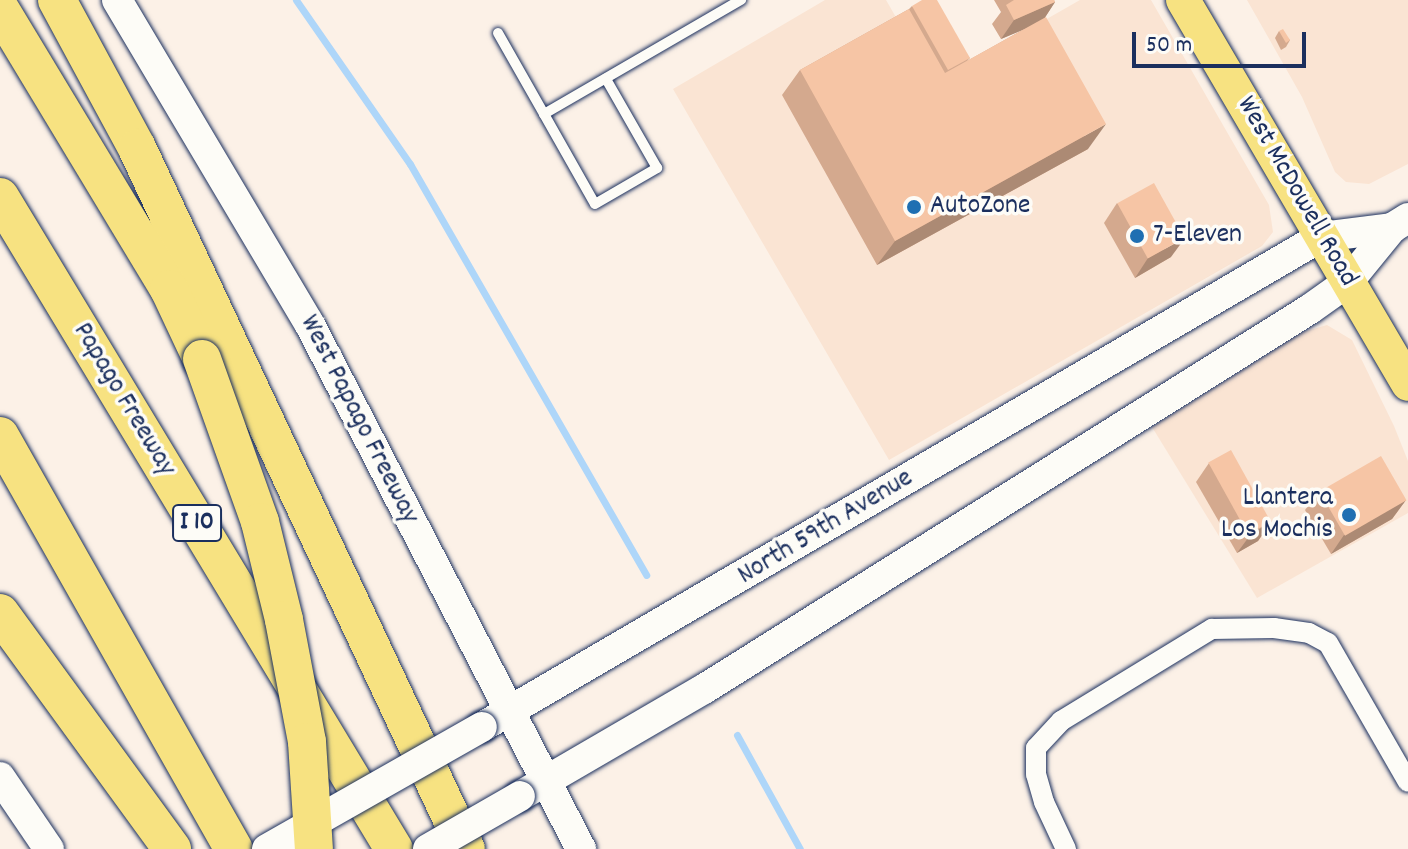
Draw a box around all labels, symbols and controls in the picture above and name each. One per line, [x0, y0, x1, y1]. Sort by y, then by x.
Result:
scale bar [1136, 16, 1310, 66]
text: 50 m [1146, 29, 1192, 63]
street label: West McDowell Road [1228, 91, 1364, 293]
place label: AutoZone [930, 190, 1030, 224]
marker: AutoZone [905, 198, 923, 216]
place label: 7-Eleven [1153, 219, 1242, 253]
marker: 7-Eleven [1128, 227, 1146, 245]
street label: West Papago Freeway [291, 310, 425, 530]
street label: Papago Freeway [64, 317, 182, 483]
street label: North 59th Avenue [732, 463, 920, 593]
place label: Llantera Los Mochis [1221, 482, 1333, 548]
road number: I 10 [171, 501, 223, 545]
marker: Llantera Los Mochis [1340, 506, 1358, 524]

